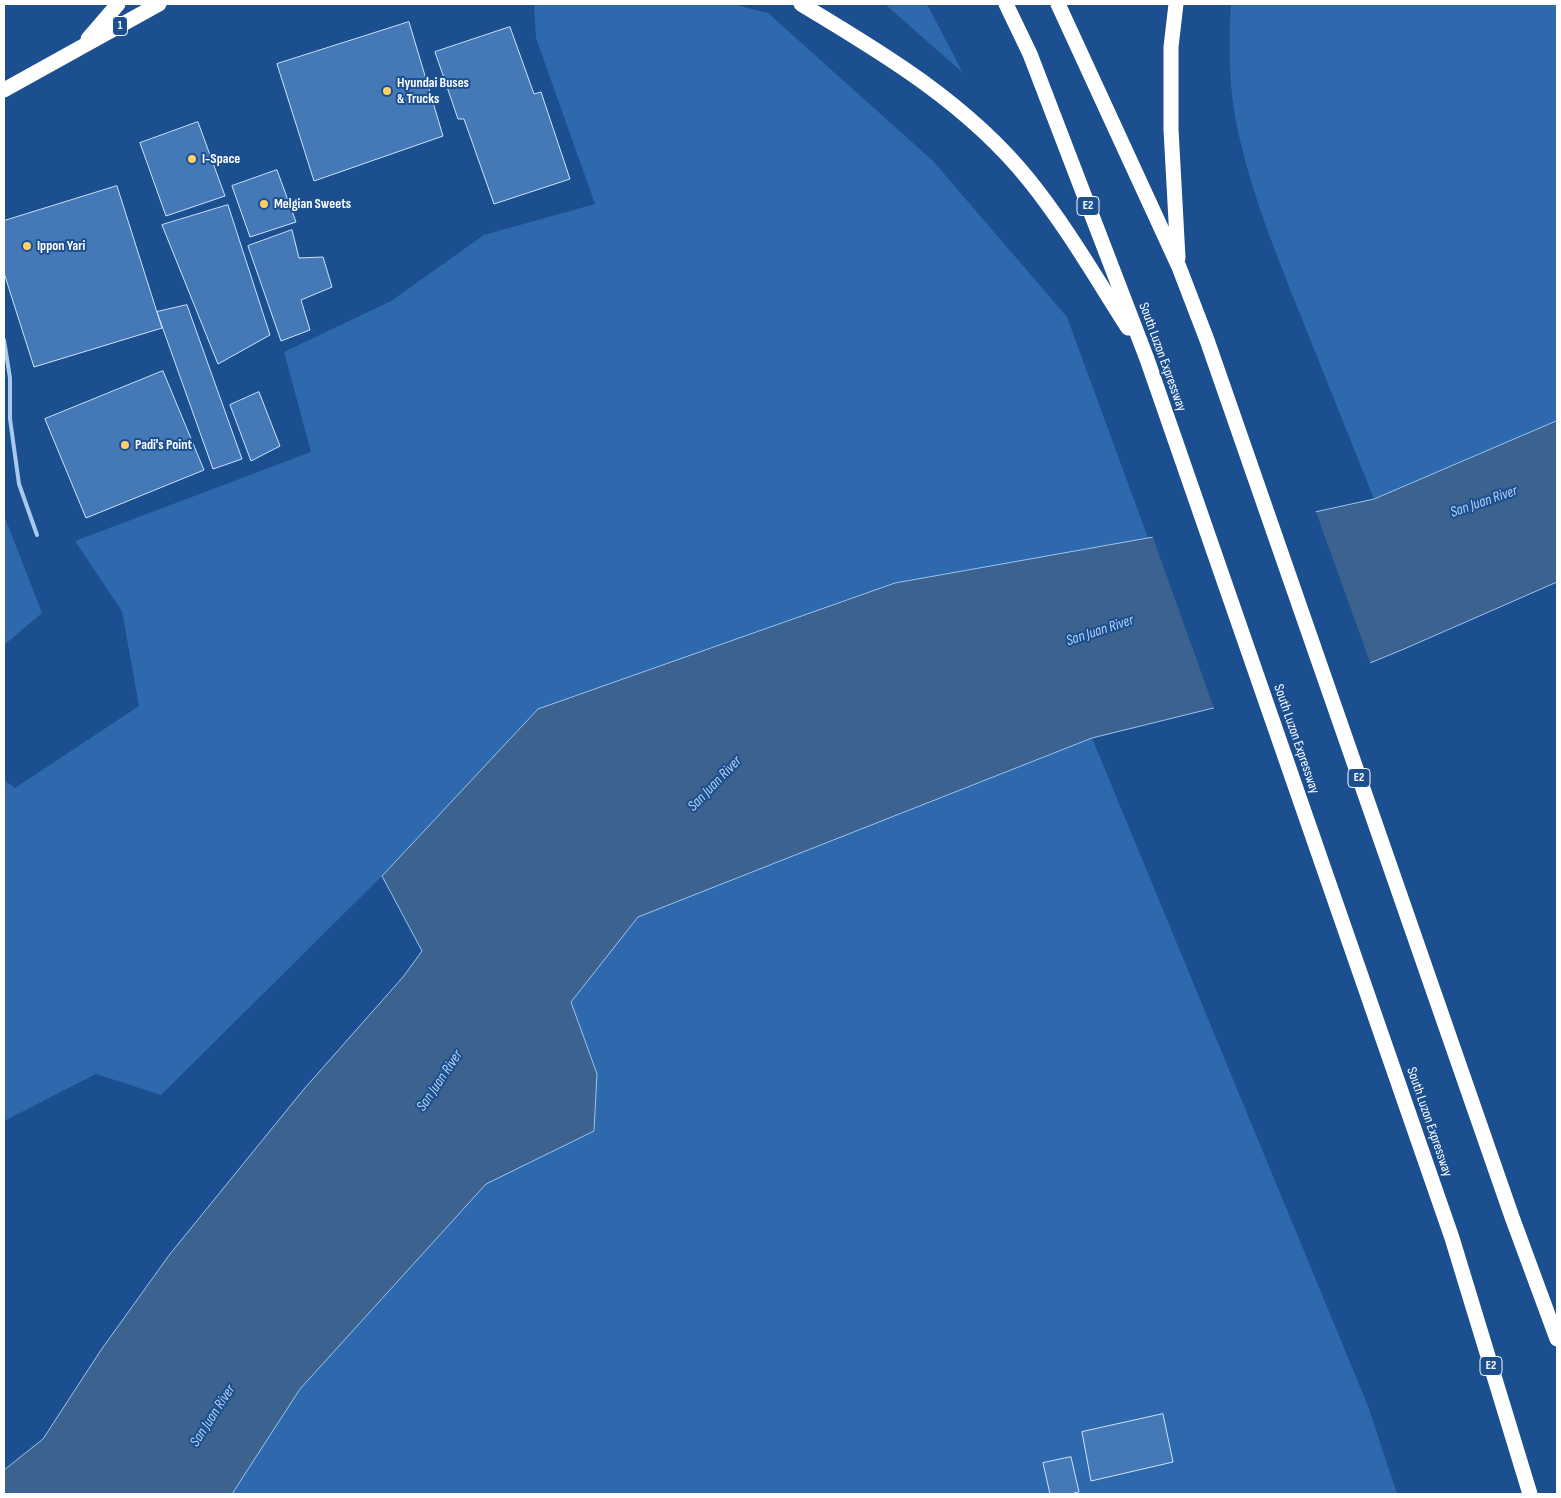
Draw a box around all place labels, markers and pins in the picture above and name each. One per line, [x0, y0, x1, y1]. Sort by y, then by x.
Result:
place label: Hyundai Buses & Trucks [397, 75, 469, 108]
marker: Hyundai Buses & Trucks [381, 85, 393, 97]
place label: I-Space [202, 151, 240, 167]
marker: I-Space [186, 153, 198, 165]
place label: Melgian Sweets [274, 196, 351, 212]
marker: Melgian Sweets [258, 198, 270, 210]
place label: Ippon Yari [37, 238, 85, 254]
marker: Ippon Yari [21, 240, 33, 252]
place label: Padi's Point [135, 437, 192, 453]
marker: Padi's Point [119, 439, 131, 451]

